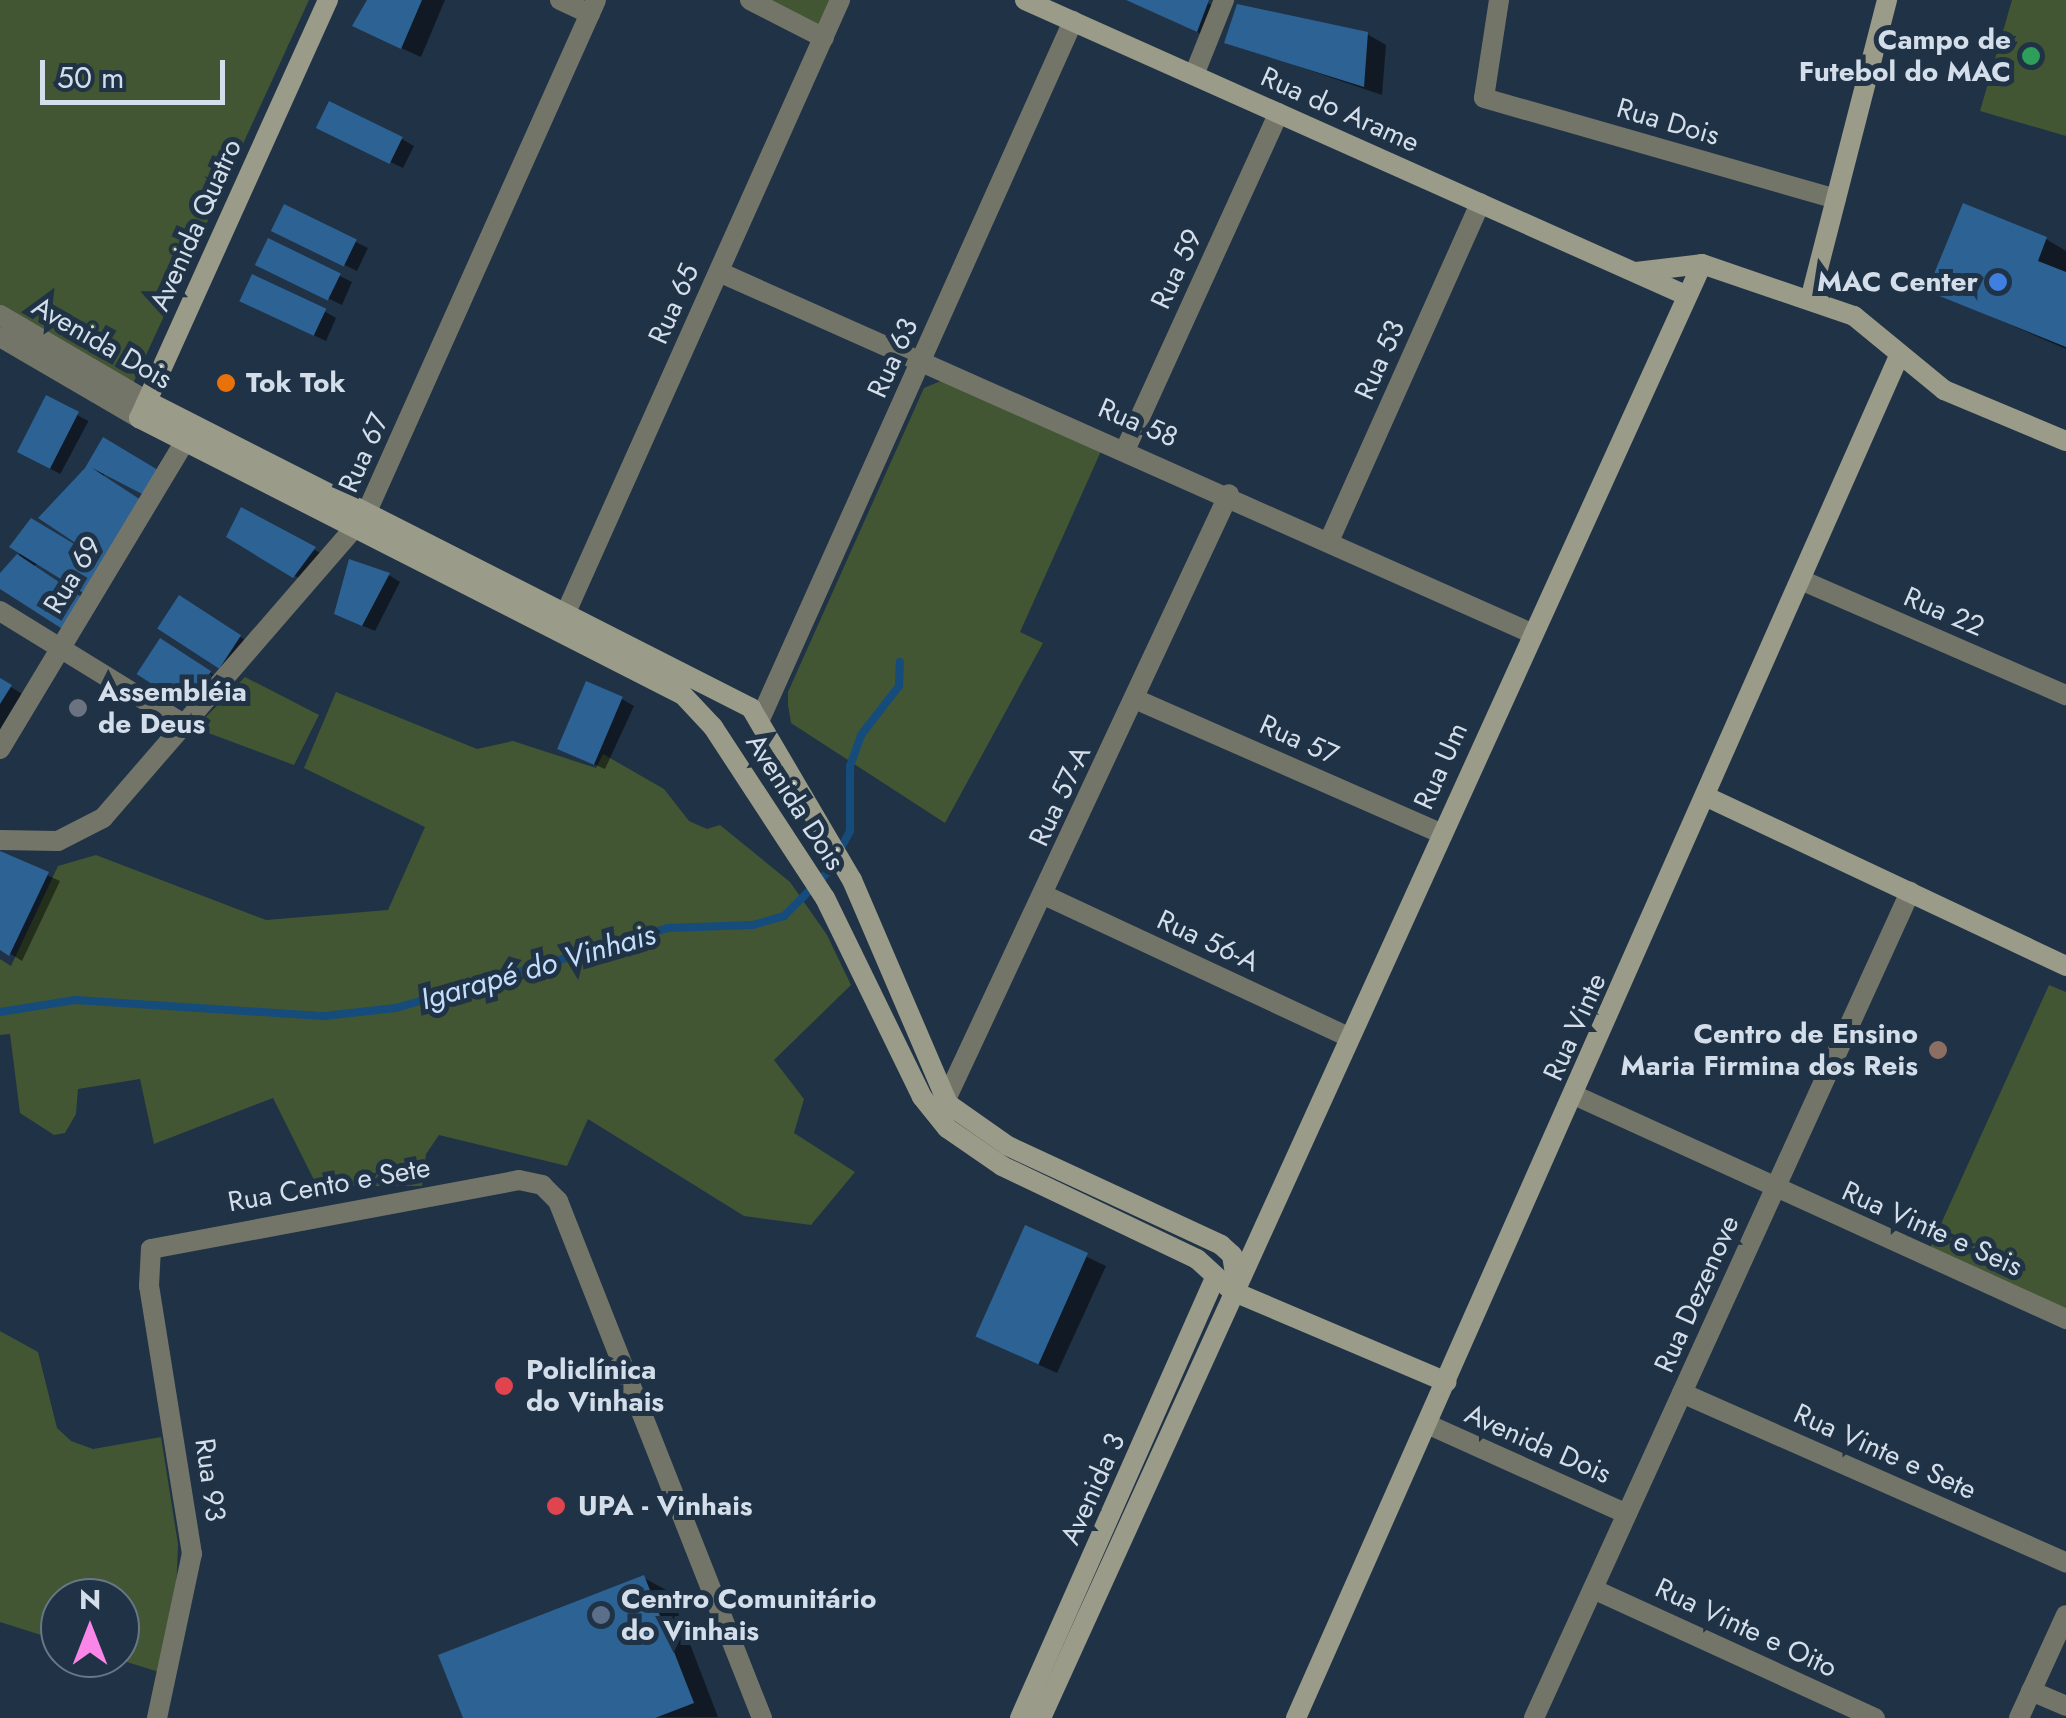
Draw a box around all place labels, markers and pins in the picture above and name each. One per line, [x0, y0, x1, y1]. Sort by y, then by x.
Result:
place label: Campo de Futebol do MAC [1799, 23, 2011, 89]
marker: Campo de Futebol do MAC [2020, 45, 2042, 67]
place label: MAC Center [1817, 265, 1978, 299]
marker: MAC Center [1987, 271, 2009, 293]
place label: Tok Tok [246, 366, 346, 400]
marker: Tok Tok [215, 372, 237, 394]
place label: Assembléia de Deus [98, 675, 247, 741]
marker: Assembléia de Deus [67, 697, 89, 719]
place label: Centro de Ensino Maria Firmina dos Reis [1621, 1017, 1918, 1083]
marker: Centro de Ensino Maria Firmina dos Reis [1927, 1039, 1949, 1061]
place label: Policlínica do Vinhais [526, 1353, 664, 1419]
marker: Policlínica do Vinhais [491, 1373, 517, 1399]
place label: UPA - Vinhais [578, 1489, 753, 1523]
marker: UPA - Vinhais [543, 1493, 569, 1519]
place label: Centro Comunitário do Vinhais [621, 1582, 877, 1648]
marker: Centro Comunitário do Vinhais [590, 1604, 612, 1626]

